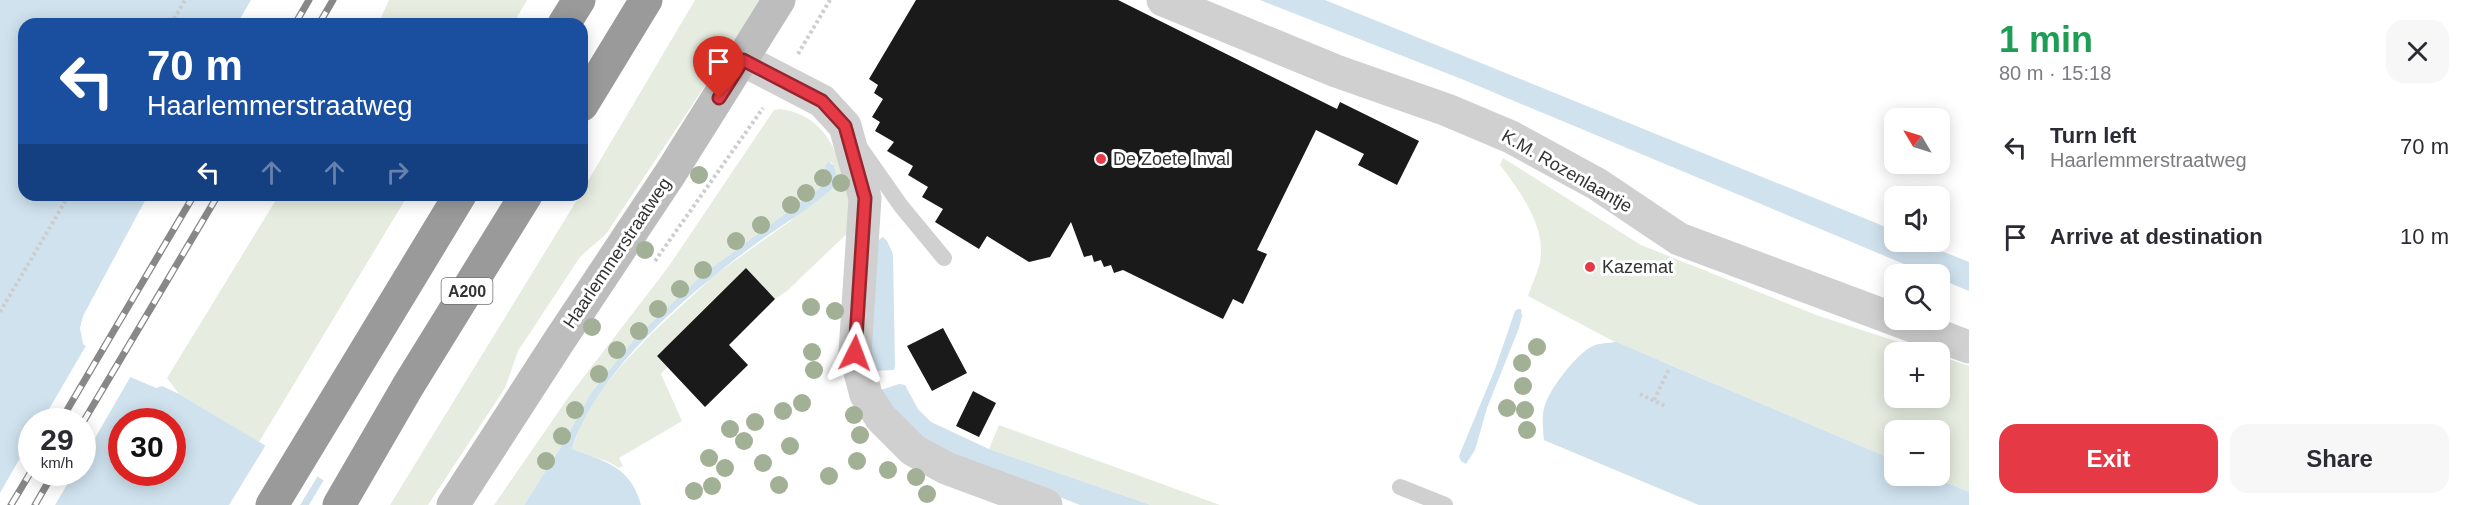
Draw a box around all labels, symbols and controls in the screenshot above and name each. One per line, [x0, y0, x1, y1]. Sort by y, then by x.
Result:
text: 1 min [1999, 19, 2093, 60]
button: close [2386, 20, 2449, 83]
pin [693, 36, 744, 98]
icon: left [48, 42, 126, 120]
text: 70 m [147, 42, 243, 89]
icon: arrive [702, 45, 735, 78]
text: 80 m · 15:18 [1999, 62, 2111, 84]
text: Haarlemmerstraatweg [147, 91, 413, 121]
north arrow [1884, 108, 1950, 174]
map controls [1884, 108, 1950, 486]
text: Turn left [2050, 123, 2136, 148]
street label: K.M. Rozenlaantje [1498, 126, 1636, 216]
icon: left [1999, 131, 2032, 164]
text: 70 m [2400, 134, 2449, 159]
place label: De Zoete Inval [1113, 149, 1230, 169]
text: Haarlemmerstraatweg [2050, 149, 2247, 171]
marker: De Zoete Inval [1094, 152, 1108, 166]
icon: left [192, 156, 225, 189]
icon: ahead [255, 156, 288, 189]
icon: ahead [318, 156, 351, 189]
icon: right [381, 156, 414, 189]
street label: Haarlemmerstraatweg [559, 174, 675, 332]
button: sound [1884, 186, 1950, 252]
icon: arrive [1999, 221, 2032, 254]
text: Arrive at destination [2050, 224, 2263, 249]
text: 10 m [2400, 224, 2449, 249]
place label: Kazemat [1602, 257, 1673, 277]
marker: Kazemat [1583, 260, 1597, 274]
button: search [1884, 264, 1950, 330]
road number: A200 [442, 278, 492, 304]
position arrow [823, 321, 887, 385]
button: + [1884, 342, 1950, 408]
speed limit sign: 30 [108, 408, 186, 486]
button: − [1884, 420, 1950, 486]
text: 29 [40, 423, 74, 456]
button: Exit [1999, 424, 2218, 493]
button: Share [2230, 424, 2449, 493]
text: km/h [41, 454, 73, 471]

